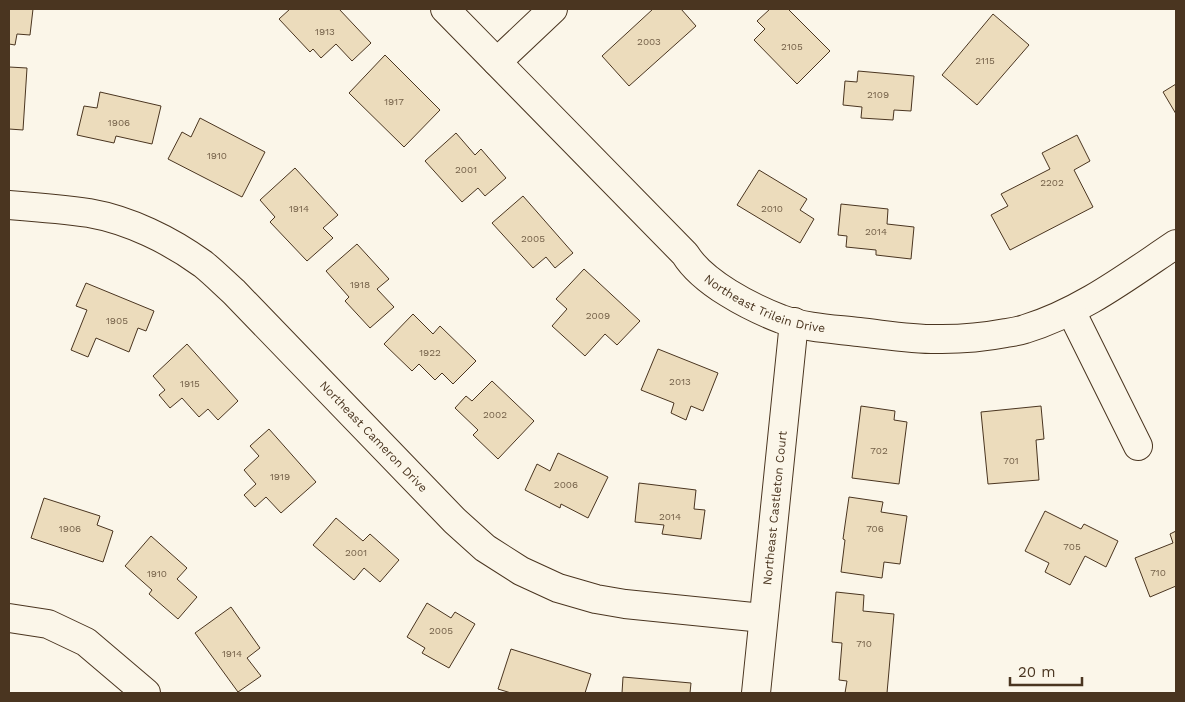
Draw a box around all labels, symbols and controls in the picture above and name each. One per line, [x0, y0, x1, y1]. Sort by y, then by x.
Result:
house number: 1913 [315, 26, 335, 37]
house number: 2003 [637, 36, 661, 47]
house number: 2105 [781, 41, 803, 52]
house number: 2115 [975, 55, 995, 66]
house number: 2109 [867, 89, 889, 100]
house number: 1917 [384, 96, 404, 107]
house number: 1906 [108, 117, 130, 128]
house number: 1910 [207, 150, 227, 161]
house number: 2001 [455, 164, 477, 175]
house number: 2202 [1040, 177, 1064, 188]
house number: 1914 [289, 203, 309, 214]
house number: 2010 [761, 203, 783, 214]
house number: 2014 [865, 226, 887, 237]
house number: 2005 [521, 233, 545, 244]
street label: Northeast Trilein Drive [702, 272, 826, 335]
house number: 1918 [350, 279, 370, 290]
house number: 2009 [586, 310, 610, 321]
house number: 1905 [106, 315, 128, 326]
house number: 1922 [419, 347, 441, 358]
house number: 2013 [669, 376, 691, 387]
house number: 1915 [180, 378, 200, 389]
street label: Northeast Cameron Drive [317, 378, 430, 495]
house number: 2002 [483, 409, 507, 420]
street label: Northeast Castleton Court [760, 430, 790, 586]
house number: 702 [870, 445, 888, 456]
house number: 701 [1003, 455, 1019, 466]
house number: 1919 [270, 471, 290, 482]
house number: 2006 [554, 479, 578, 490]
house number: 2014 [659, 511, 681, 522]
house number: 1906 [59, 523, 81, 534]
house number: 706 [866, 523, 884, 534]
house number: 705 [1063, 541, 1081, 552]
house number: 2001 [345, 547, 367, 558]
house number: 710 [1150, 567, 1166, 578]
house number: 1910 [147, 568, 167, 579]
house number: 2005 [429, 625, 453, 636]
house number: 710 [856, 638, 872, 649]
house number: 1914 [222, 648, 242, 659]
scale bar [1010, 654, 1082, 686]
text: 20 m [1018, 663, 1056, 681]

